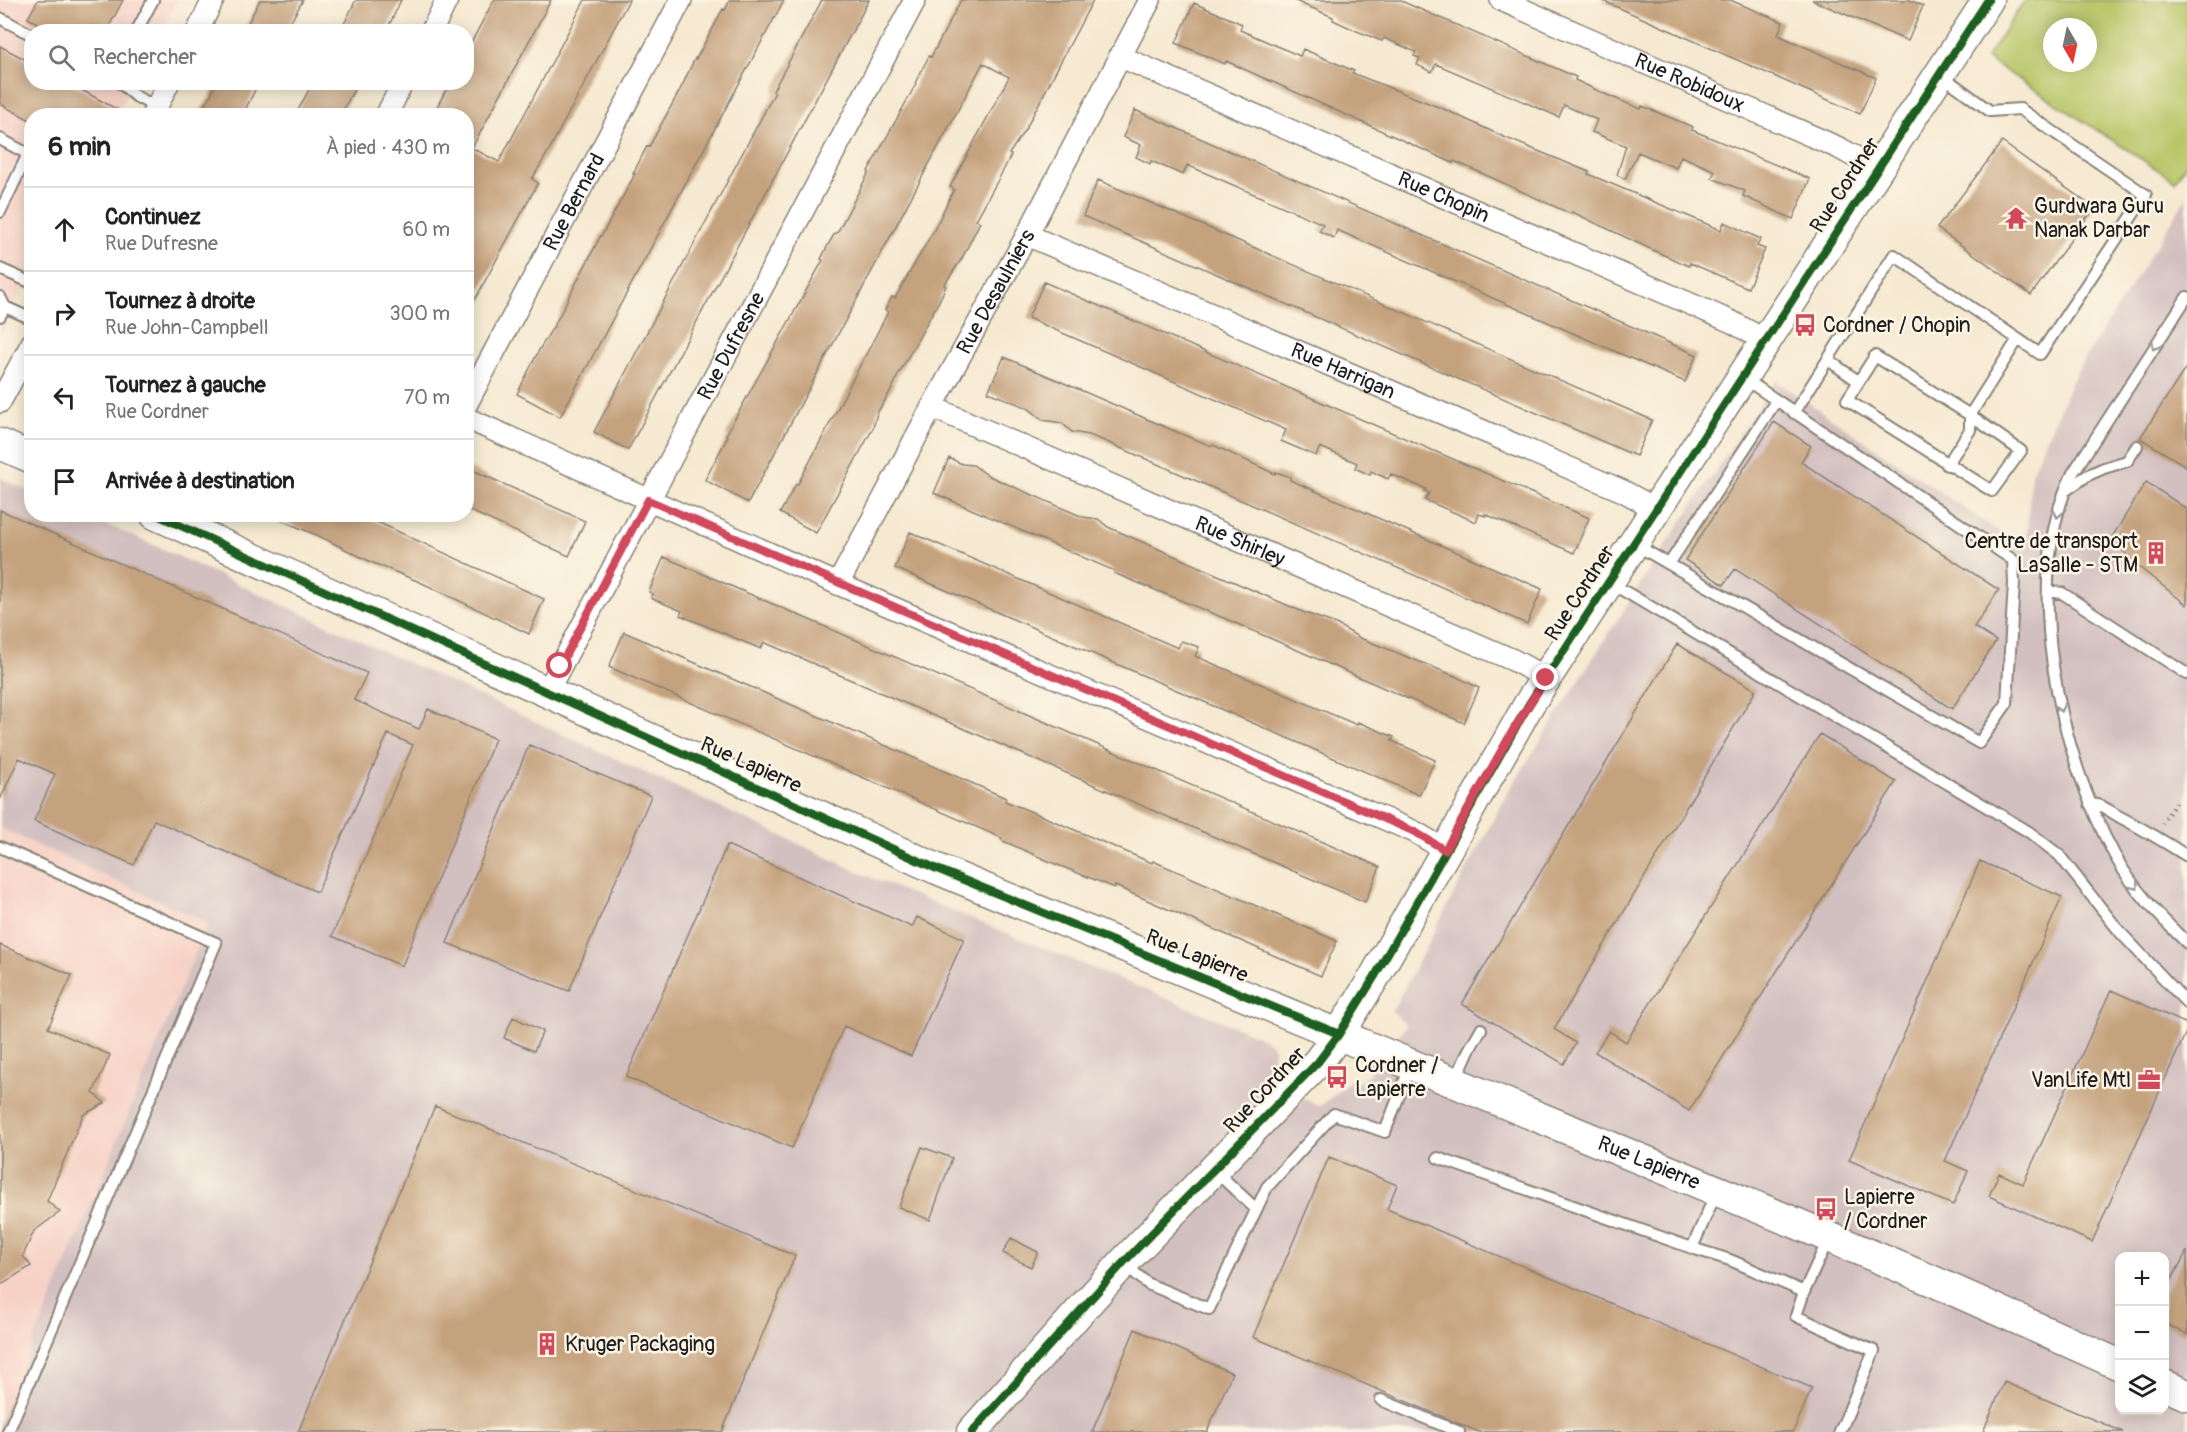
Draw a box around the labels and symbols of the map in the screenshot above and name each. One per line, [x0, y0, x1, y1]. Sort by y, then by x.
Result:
north arrow [2043, 18, 2097, 72]
street label: Rue Robidoux [1631, 47, 1749, 119]
street label: Rue Cordner [1804, 132, 1886, 238]
street label: Rue Bernard [537, 149, 611, 255]
street label: Rue Chopin [1394, 165, 1494, 229]
place label: Gurdwara Guru Nanak Darbar [2034, 193, 2164, 244]
temple icon: Gurdwara Guru Nanak Darbar [2003, 205, 2029, 231]
street label: Rue Desaulniers [950, 224, 1041, 359]
street label: Rue Dufresne [691, 287, 771, 405]
bus stop icon: Cordner / Chopin [1792, 312, 1818, 338]
place label: Cordner / Chopin [1823, 312, 1971, 339]
street label: Rue Harrigan [1287, 336, 1399, 405]
one-way arrow [2151, 340, 2162, 351]
one-way arrow [2052, 509, 2065, 519]
street label: Rue Shirley [1191, 510, 1289, 573]
place label: Centre de transport LaSalle - STM [1964, 528, 2139, 579]
street label: Rue Cordner [1539, 540, 1621, 646]
building icon: Centre de transport LaSalle - STM [2143, 540, 2169, 566]
route start [546, 652, 572, 678]
route end [1532, 664, 1558, 690]
one-way arrow [2053, 702, 2066, 712]
street label: Rue Lapierre [696, 731, 806, 800]
one-way arrow [2128, 879, 2139, 890]
street label: Rue Lapierre [1142, 923, 1253, 989]
street label: Rue Cordner [1218, 1041, 1312, 1139]
place label: Cordner / Lapierre [1355, 1052, 1438, 1103]
bus stop icon: Cordner / Lapierre [1324, 1064, 1350, 1090]
place label: VanLife Mtl [2031, 1067, 2131, 1094]
office icon: VanLife Mtl [2136, 1067, 2162, 1093]
street label: Rue Lapierre [1594, 1129, 1705, 1196]
place label: Lapierre / Cordner [1844, 1184, 1928, 1235]
bus stop icon: Lapierre / Cordner [1813, 1196, 1839, 1222]
building icon: Kruger Packaging [534, 1331, 560, 1357]
place label: Kruger Packaging [565, 1331, 715, 1358]

